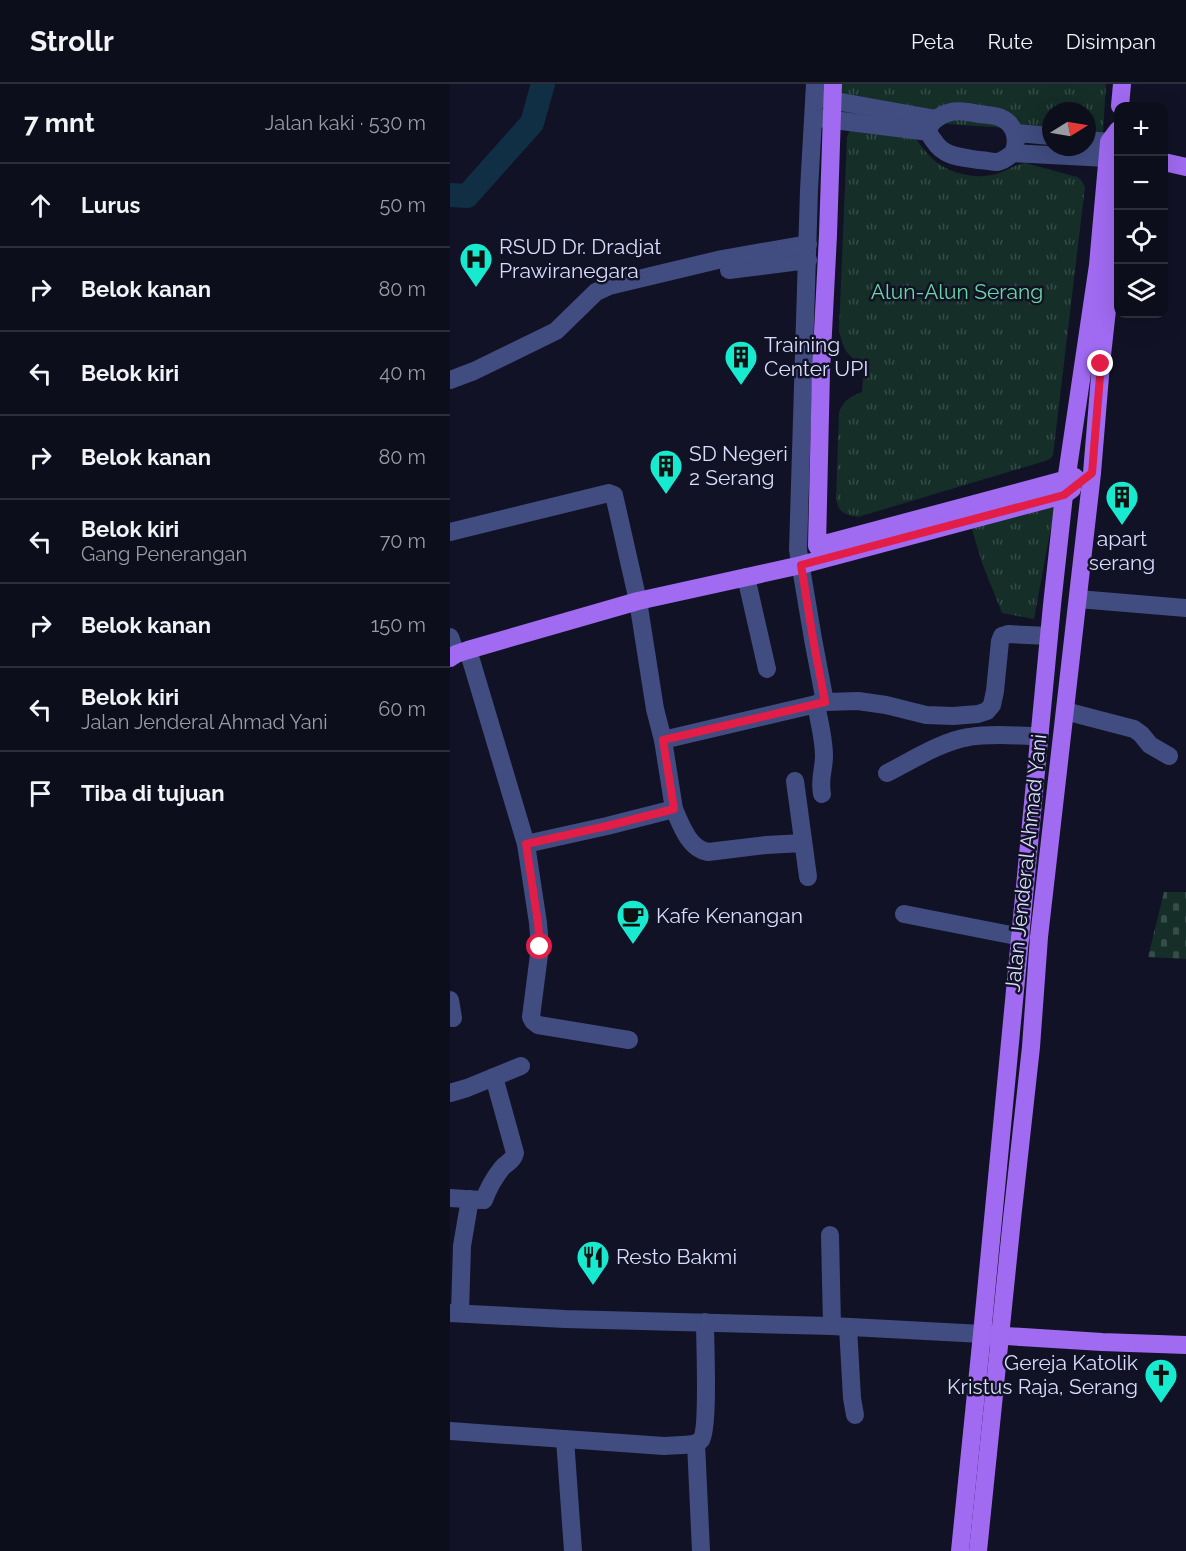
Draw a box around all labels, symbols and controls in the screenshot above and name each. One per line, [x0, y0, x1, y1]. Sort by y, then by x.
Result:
text: Strollr [30, 25, 114, 58]
text: Peta [911, 29, 955, 54]
text: Rute [988, 29, 1033, 54]
text: Disimpan [1066, 29, 1156, 54]
north arrow [1042, 102, 1096, 156]
map controls [1114, 102, 1168, 318]
button: + [1114, 102, 1168, 156]
text: 7 mnt [24, 108, 95, 138]
text: Jalan kaki · 530 m [265, 111, 426, 135]
button: − [1114, 156, 1168, 210]
icon: ahead [24, 189, 57, 222]
text: Lurus [81, 192, 140, 218]
text: 50 m [379, 193, 426, 217]
button: locate [1114, 210, 1168, 264]
place label: RSUD Dr. Dradjat Prawiranegara [499, 234, 661, 283]
hospital icon: RSUD Dr. Dradjat Prawiranegara [458, 241, 494, 288]
button: layers [1114, 264, 1168, 318]
icon: right [24, 273, 57, 306]
text: Belok kanan [81, 276, 211, 302]
text: 80 m [378, 277, 426, 301]
park label: Alun-Alun Serang [871, 279, 1043, 304]
place label: Training Center UPI [764, 332, 868, 381]
building icon: Training Center UPI [723, 339, 759, 386]
route end [1087, 350, 1113, 376]
icon: left [24, 357, 57, 390]
text: Belok kiri [81, 360, 179, 386]
text: 40 m [379, 361, 426, 385]
icon: right [24, 441, 57, 474]
place label: SD Negeri 2 Serang [689, 441, 788, 490]
text: Belok kanan [81, 444, 211, 470]
text: 80 m [378, 445, 426, 469]
building icon: SD Negeri 2 Serang [648, 448, 684, 495]
building icon: apart serang [1104, 479, 1140, 526]
text: Belok kiri [81, 516, 179, 542]
icon: left [24, 525, 57, 558]
place label: apart serang [1089, 526, 1155, 575]
text: 70 m [380, 529, 426, 553]
text: Gang Penerangan [81, 542, 247, 566]
icon: right [24, 609, 57, 642]
text: Belok kanan [81, 612, 211, 638]
text: 150 m [371, 613, 426, 637]
text: Belok kiri [81, 684, 179, 710]
icon: left [24, 693, 57, 726]
text: 60 m [378, 697, 426, 721]
text: Jalan Jenderal Ahmad Yani [81, 710, 328, 734]
street label: Jalan Jenderal Ahmad Yani [1000, 733, 1051, 993]
icon: arrive [24, 777, 57, 810]
text: Tiba di tujuan [81, 780, 224, 806]
cafe icon: Kafe Kenangan [615, 898, 651, 945]
place label: Kafe Kenangan [656, 903, 803, 928]
route start [526, 933, 552, 959]
restaurant icon: Resto Bakmi [575, 1239, 611, 1286]
place label: Resto Bakmi [616, 1244, 737, 1269]
place label: Gereja Katolik Kristus Raja, Serang [947, 1350, 1138, 1399]
church icon: Gereja Katolik Kristus Raja, Serang [1143, 1357, 1179, 1404]

